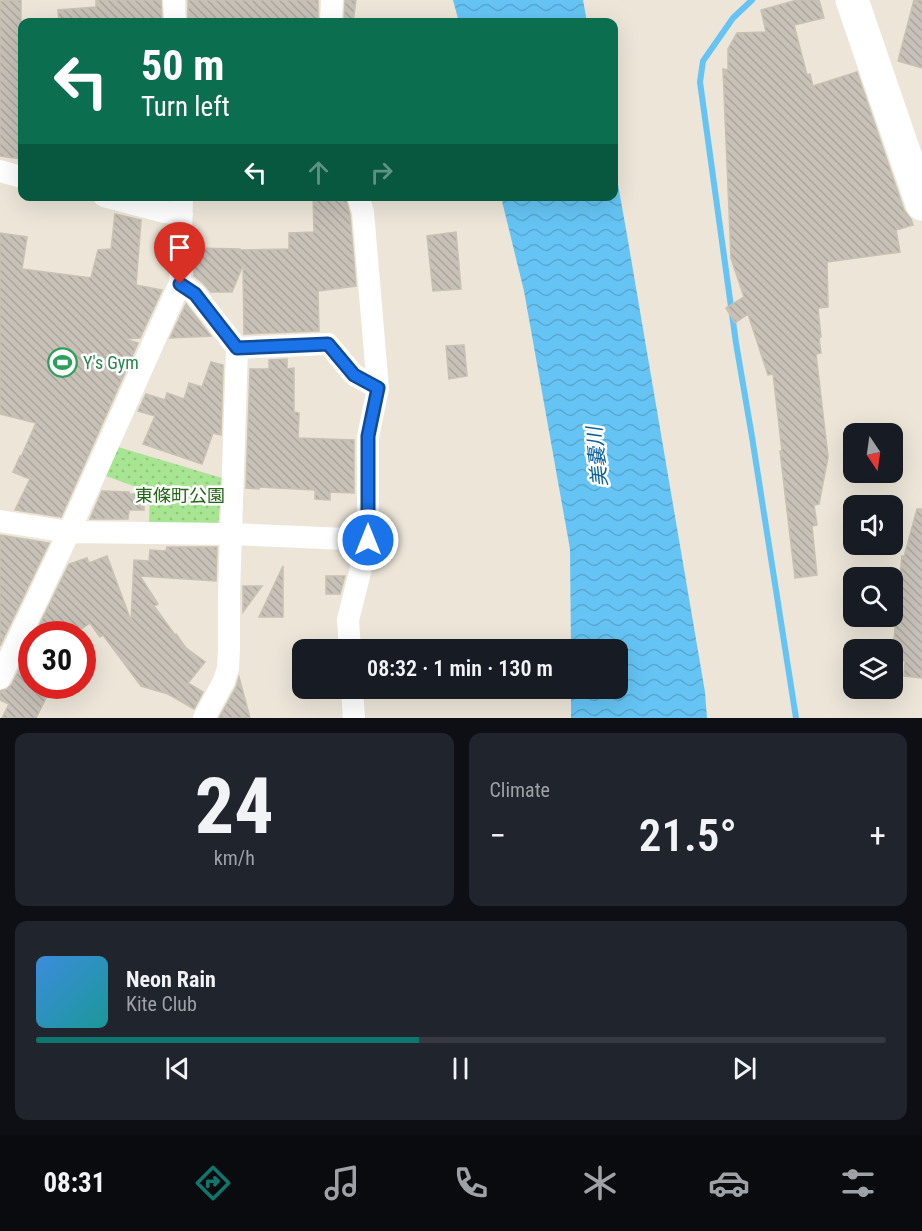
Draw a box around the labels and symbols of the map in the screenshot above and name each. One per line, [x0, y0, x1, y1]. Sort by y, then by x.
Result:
pin [154, 222, 205, 284]
sports icon: Y's Gym [46, 347, 78, 379]
place label: Y's Gym [83, 352, 139, 373]
north arrow [843, 423, 903, 483]
water label: 美嚢川 [582, 424, 612, 488]
park label: 東條町公園 [135, 485, 225, 506]
position arrow [336, 508, 400, 572]
speed limit sign: 30 [18, 621, 96, 699]

